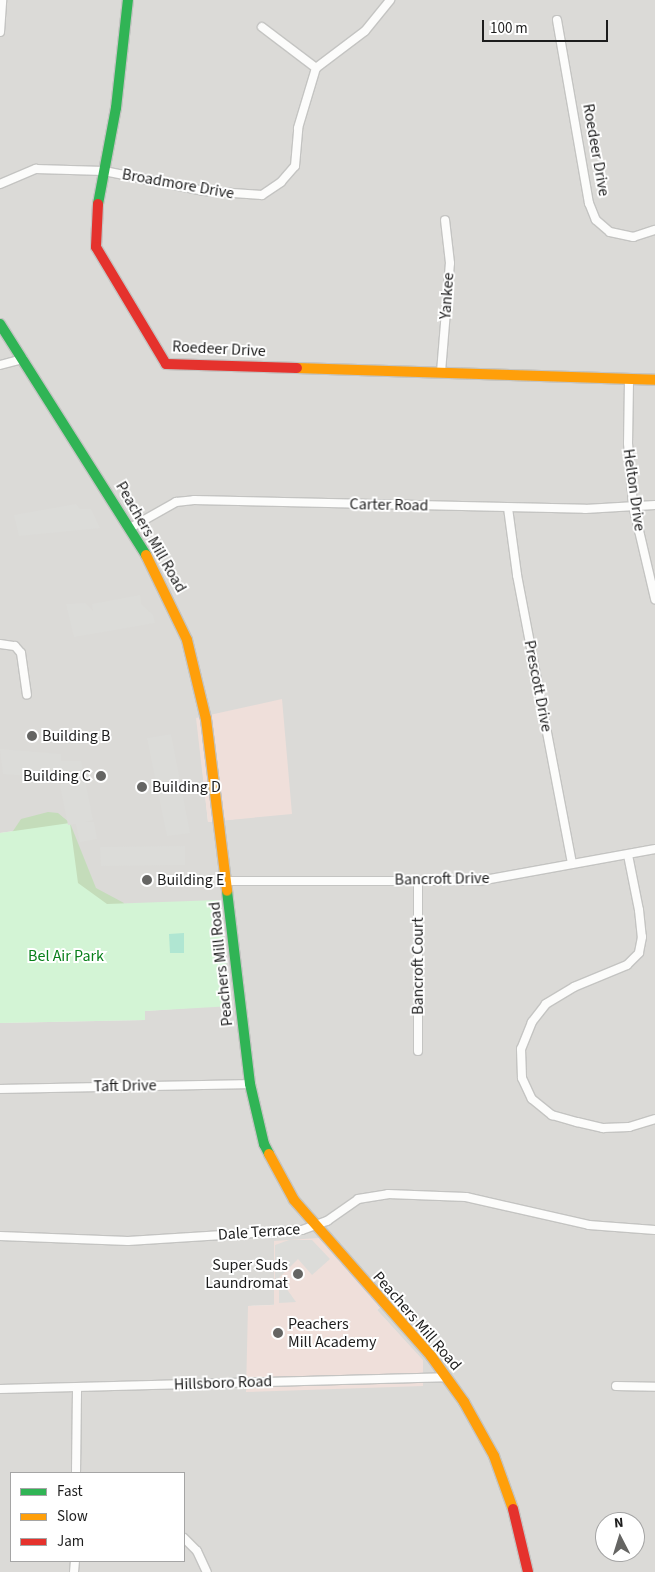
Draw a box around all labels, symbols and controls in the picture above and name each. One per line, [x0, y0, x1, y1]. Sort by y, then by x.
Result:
scale bar [485, 10, 611, 42]
text: 100 m [490, 18, 528, 39]
street label: Roedeer Drive [578, 102, 614, 198]
street label: Broadmore Drive [121, 165, 235, 203]
street label: Yankee [436, 272, 458, 320]
street label: Roedeer Drive [172, 337, 266, 361]
street label: Helton Drive [619, 448, 649, 532]
street label: Peachers Mill Road [111, 478, 191, 596]
street label: Carter Road [349, 495, 429, 515]
street label: Prescott Drive [520, 639, 556, 733]
place label: Building B [42, 726, 110, 746]
marker: Building B [26, 730, 38, 742]
place label: Building C [23, 766, 91, 786]
marker: Building C [95, 770, 107, 782]
place label: Building D [152, 777, 221, 797]
marker: Building D [136, 781, 148, 793]
street label: Bancroft Drive [394, 869, 490, 889]
place label: Building E [157, 870, 224, 890]
marker: Building E [141, 874, 153, 886]
street label: Peachers Mill Road [205, 901, 237, 1027]
street label: Bancroft Court [408, 917, 428, 1015]
park label: Bel Air Park [28, 946, 104, 966]
street label: Taft Drive [93, 1076, 157, 1096]
street label: Dale Terrace [217, 1220, 301, 1244]
place label: Super Suds Laundromat [205, 1255, 288, 1293]
marker: Super Suds Laundromat [292, 1268, 304, 1280]
street label: Peachers Mill Road [369, 1268, 465, 1374]
place label: Peachers Mill Academy [288, 1314, 376, 1352]
marker: Peachers Mill Academy [272, 1327, 284, 1339]
street label: Hillsboro Road [174, 1372, 272, 1394]
legend [10, 1472, 185, 1562]
text: Fast [57, 1481, 83, 1502]
text: Slow [57, 1506, 88, 1527]
north arrow [595, 1512, 645, 1562]
text: N [613, 1513, 624, 1533]
text: Jam [57, 1531, 84, 1552]

